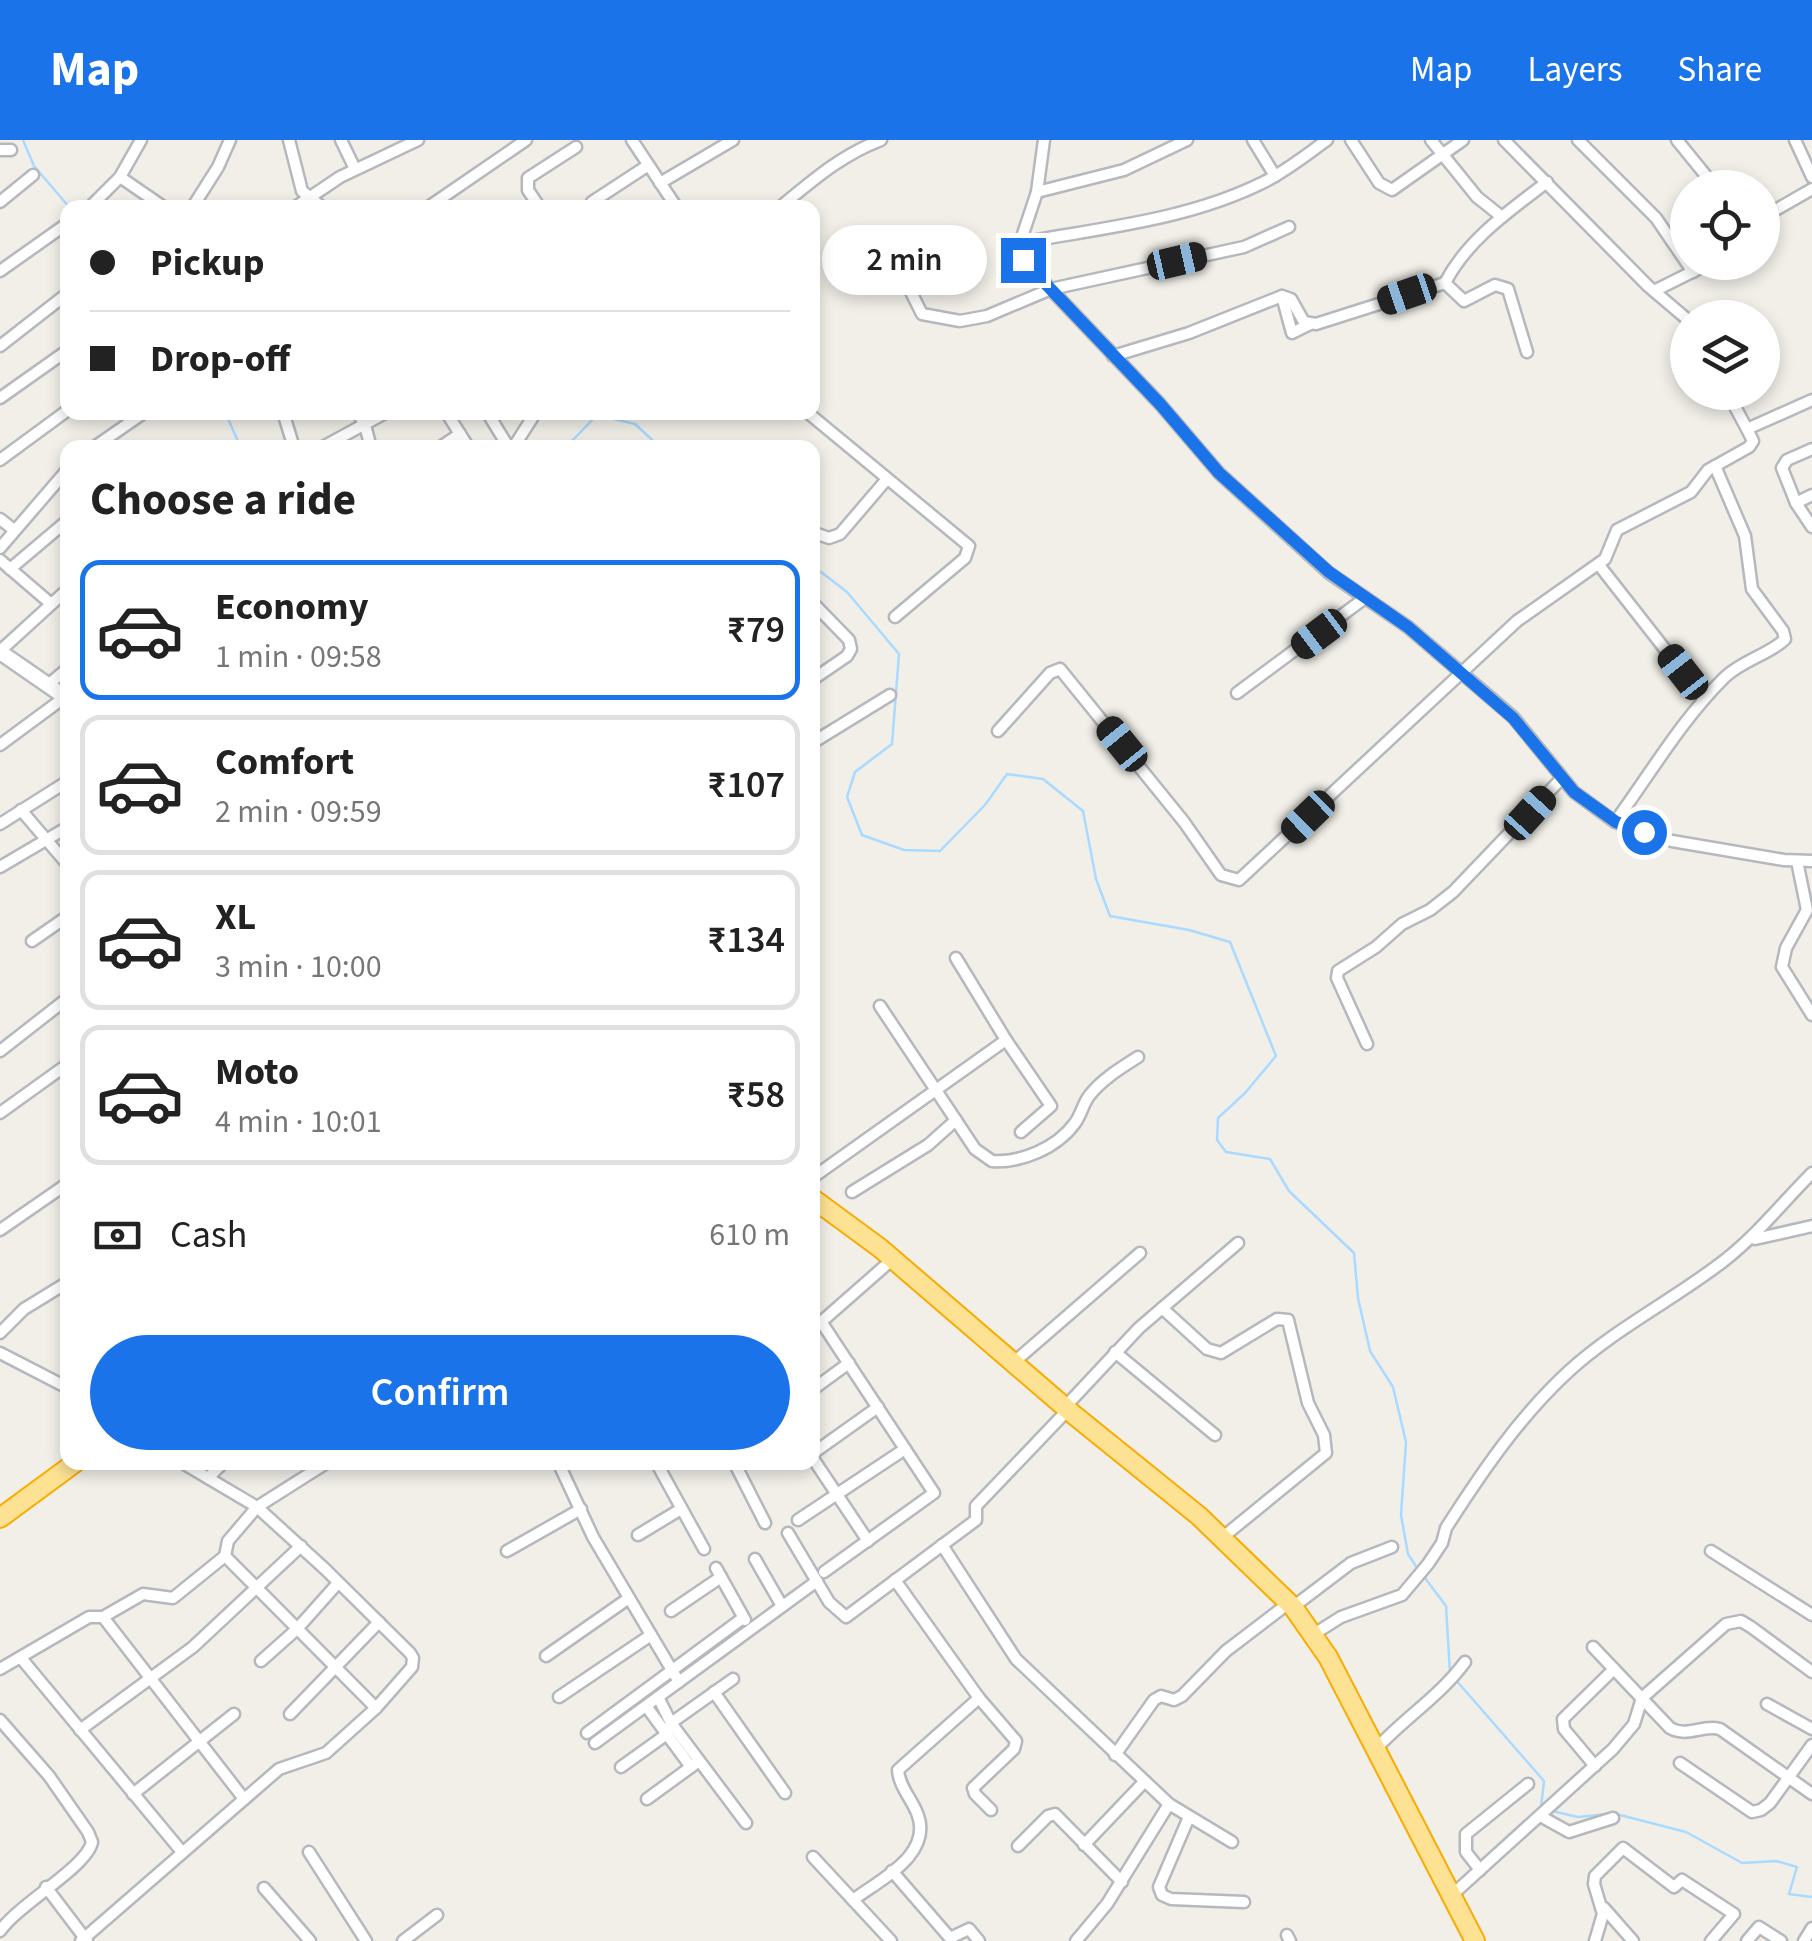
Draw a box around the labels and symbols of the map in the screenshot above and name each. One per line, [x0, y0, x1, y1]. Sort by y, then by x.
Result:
callout: 2 min [823, 225, 988, 295]
route end [1001, 238, 1046, 283]
car [1144, 240, 1210, 282]
car [1374, 270, 1440, 318]
car [1286, 604, 1352, 664]
car [1653, 639, 1713, 705]
car [1091, 711, 1153, 777]
car [1499, 781, 1561, 845]
car [1276, 785, 1340, 849]
route start [1622, 810, 1667, 855]

